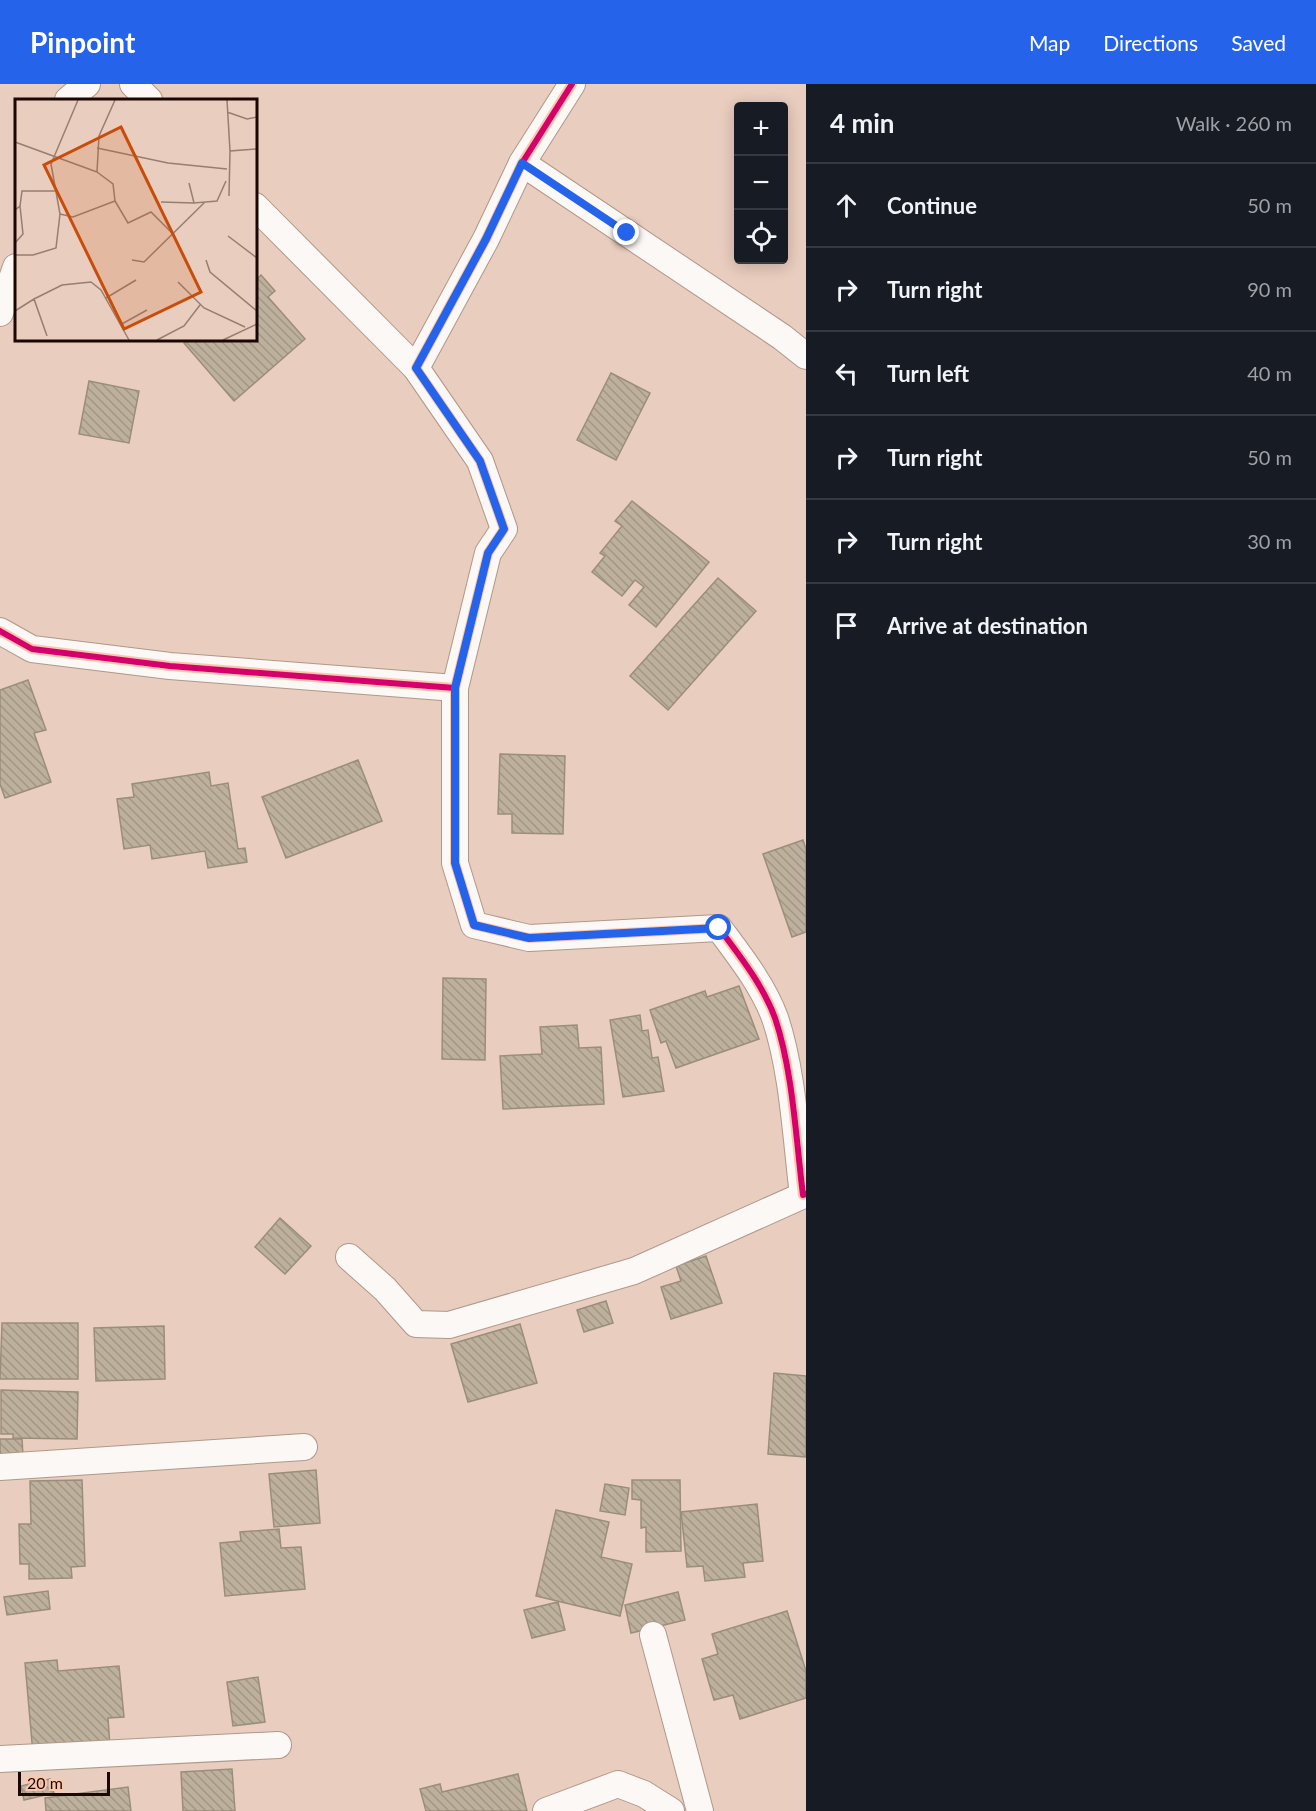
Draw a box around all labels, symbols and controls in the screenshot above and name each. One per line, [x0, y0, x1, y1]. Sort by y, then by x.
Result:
text: Pinpoint [30, 25, 135, 59]
text: Map [1029, 30, 1070, 55]
text: Directions [1103, 30, 1198, 55]
text: Saved [1231, 30, 1286, 55]
inset map [15, 99, 256, 340]
map controls [734, 102, 788, 264]
button: + [734, 102, 788, 156]
text: 4 min [830, 107, 894, 139]
text: Walk · 260 m [1176, 111, 1292, 135]
button: − [734, 156, 788, 210]
icon: ahead [830, 189, 863, 222]
text: Continue [887, 192, 977, 219]
text: 50 m [1247, 193, 1292, 217]
button: locate [734, 210, 788, 264]
route end [613, 219, 639, 245]
icon: right [830, 273, 863, 306]
text: Turn right [887, 276, 982, 303]
text: 90 m [1247, 277, 1292, 301]
icon: left [830, 357, 863, 390]
text: Turn left [887, 360, 969, 387]
text: 40 m [1247, 361, 1292, 385]
icon: right [830, 441, 863, 474]
text: Turn right [887, 444, 982, 471]
text: 50 m [1247, 445, 1292, 469]
icon: right [830, 525, 863, 558]
text: Turn right [887, 528, 982, 555]
text: 30 m [1247, 529, 1292, 553]
icon: arrive [830, 609, 863, 642]
text: Arrive at destination [887, 612, 1088, 639]
route start [705, 914, 731, 940]
scale bar [18, 1769, 110, 1796]
text: 20 m [27, 1773, 63, 1792]

